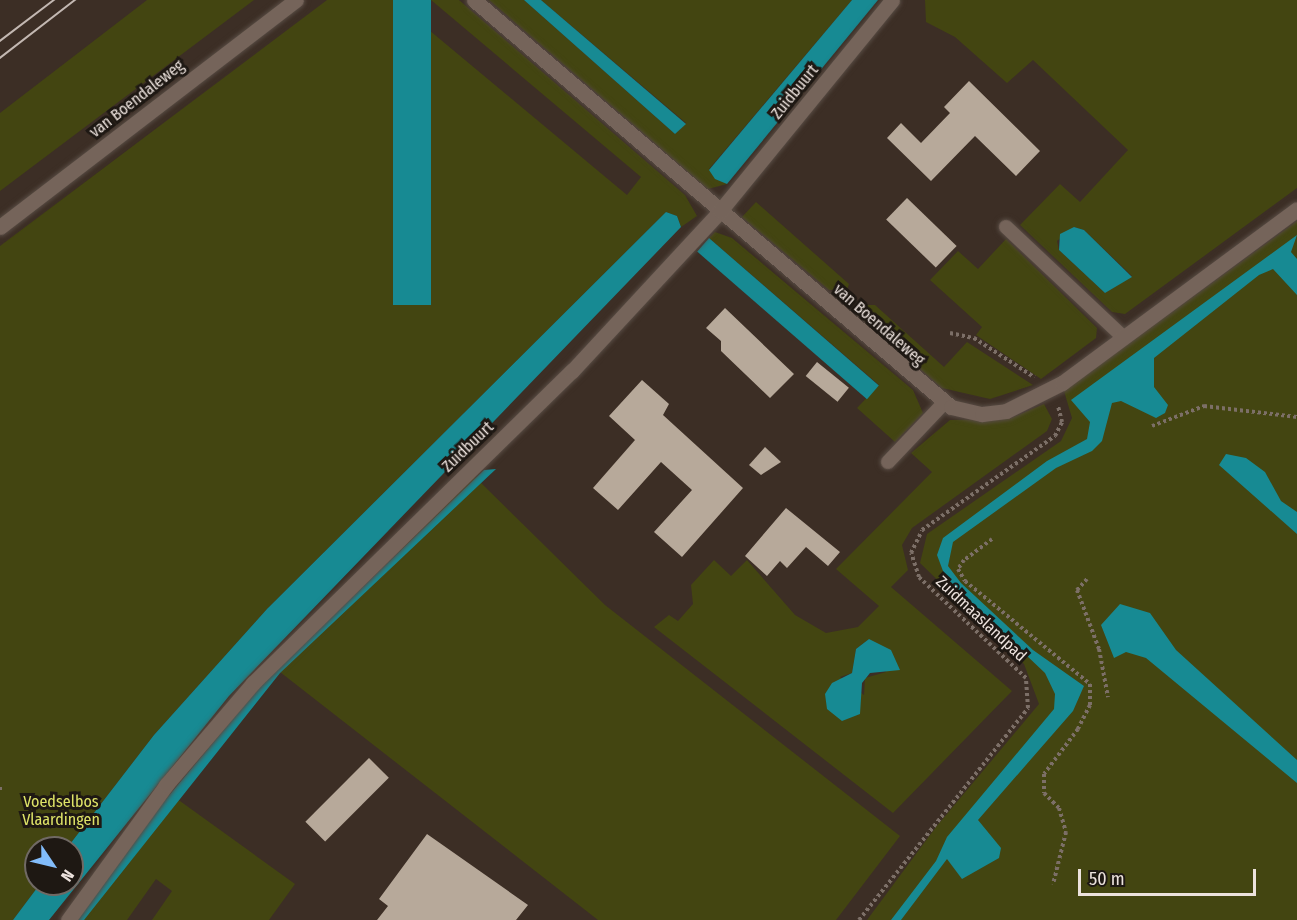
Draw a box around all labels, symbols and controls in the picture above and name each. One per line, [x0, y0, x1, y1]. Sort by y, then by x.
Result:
street label: van Boendaleweg [86, 56, 188, 142]
street label: Zuidbuurt [767, 61, 823, 123]
street label: van Boendaleweg [829, 280, 929, 370]
street label: Zuidbuurt [438, 418, 498, 476]
street label: Zuidmaaslandpad [932, 572, 1030, 666]
park label: Voedselbos Vlaardingen [22, 792, 100, 830]
north arrow [24, 836, 84, 896]
scale bar [1081, 857, 1260, 895]
text: N [57, 866, 78, 885]
text: 50 m [1089, 868, 1125, 890]

